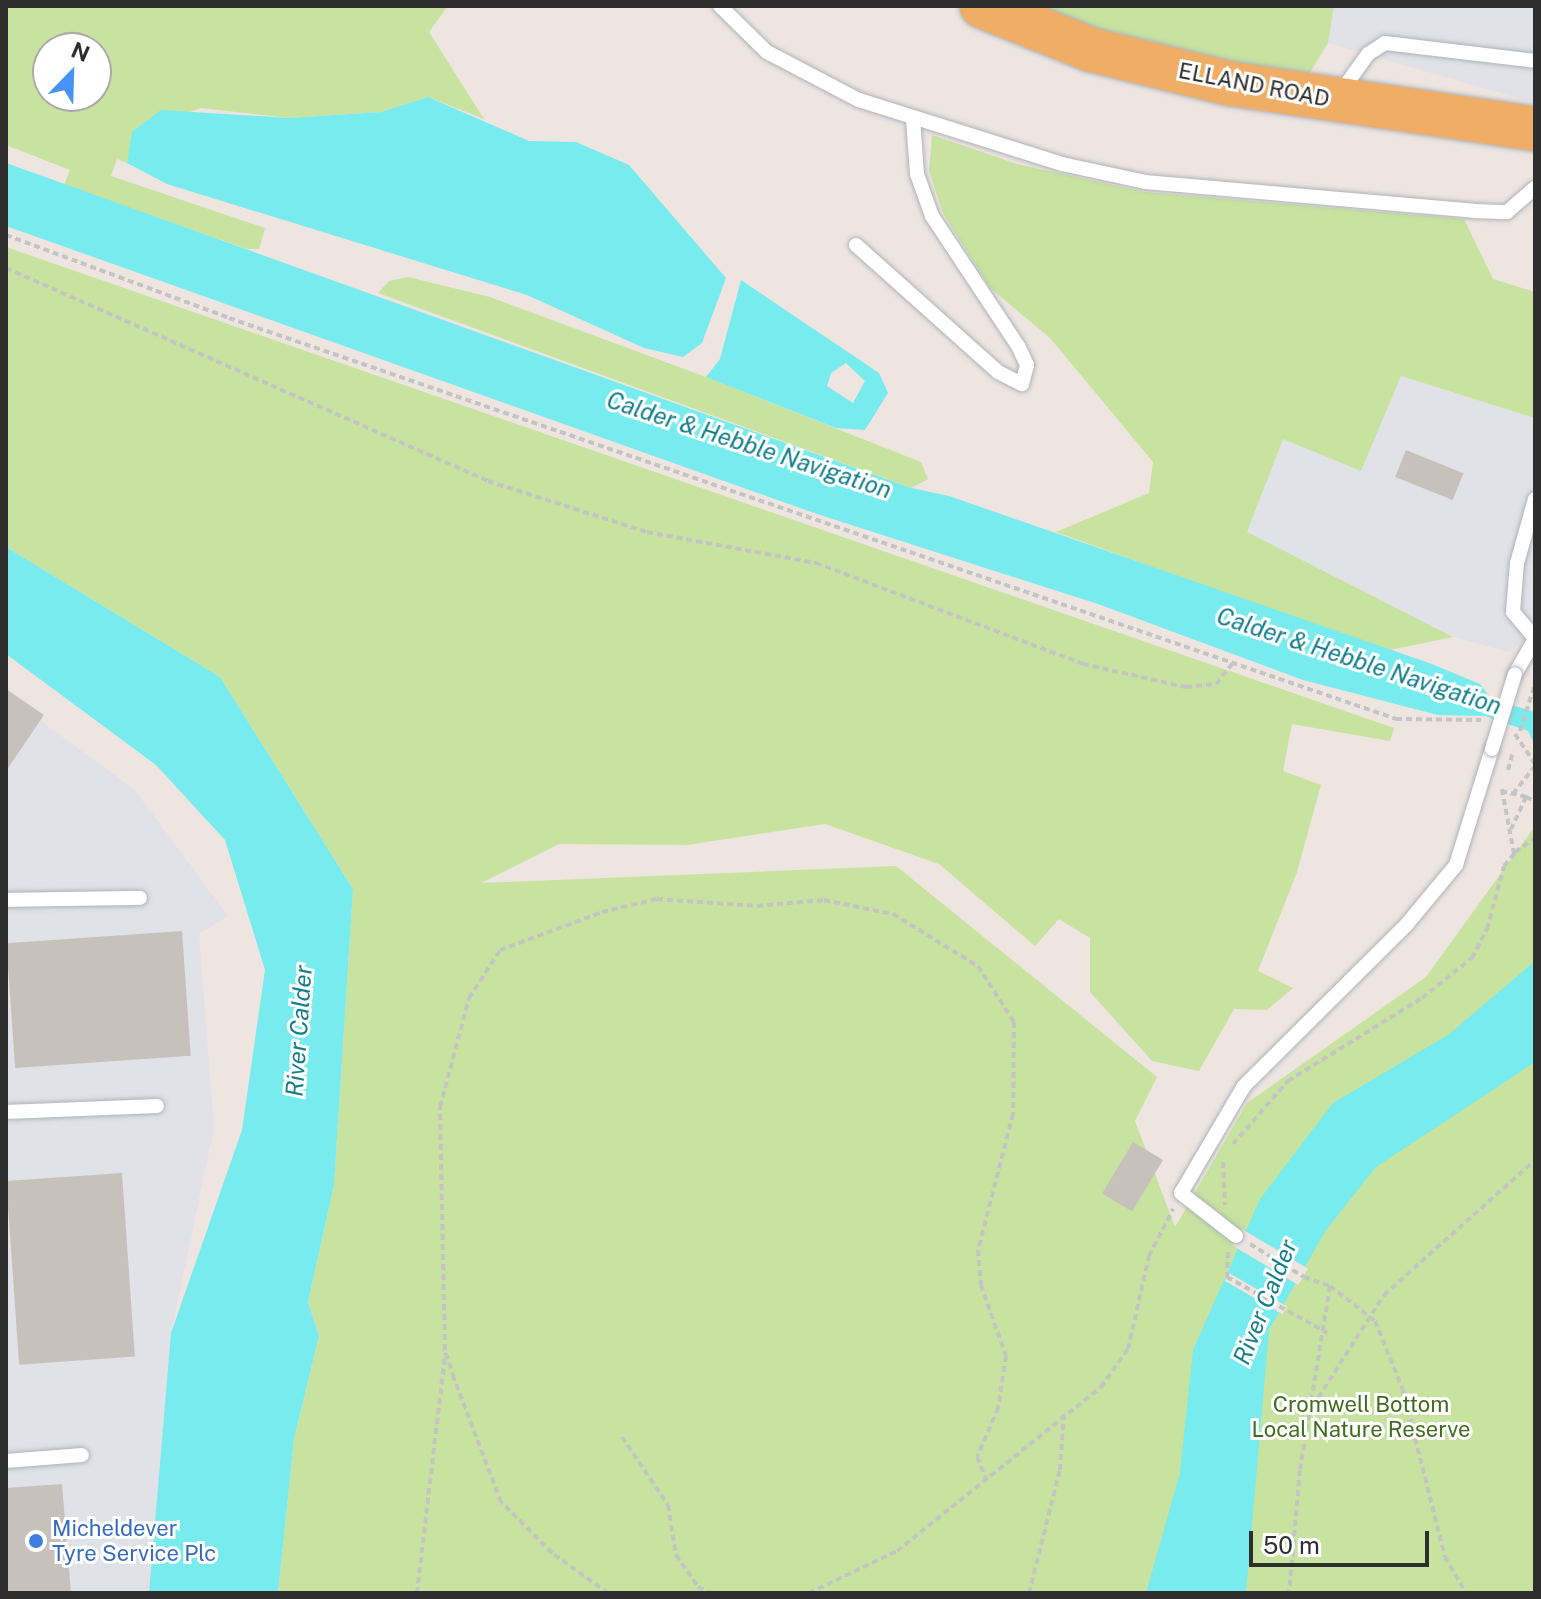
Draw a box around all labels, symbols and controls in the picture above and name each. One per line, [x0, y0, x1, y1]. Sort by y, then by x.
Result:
north arrow [32, 32, 112, 112]
text: N [68, 36, 94, 67]
street label: ELLAND ROAD [1176, 57, 1332, 113]
water label: Calder & Hebble Navigation [603, 385, 895, 505]
water label: Calder & Hebble Navigation [1213, 601, 1505, 721]
water label: River Calder [280, 964, 318, 1098]
water label: River Calder [1227, 1236, 1303, 1368]
park label: Cromwell Bottom Local Nature Reserve [1251, 1391, 1471, 1442]
place label: Micheldever Tyre Service Plc [52, 1515, 217, 1566]
scale bar [1253, 1515, 1433, 1565]
text: 50 m [1263, 1531, 1320, 1559]
marker: Micheldever Tyre Service Plc [27, 1532, 45, 1550]

